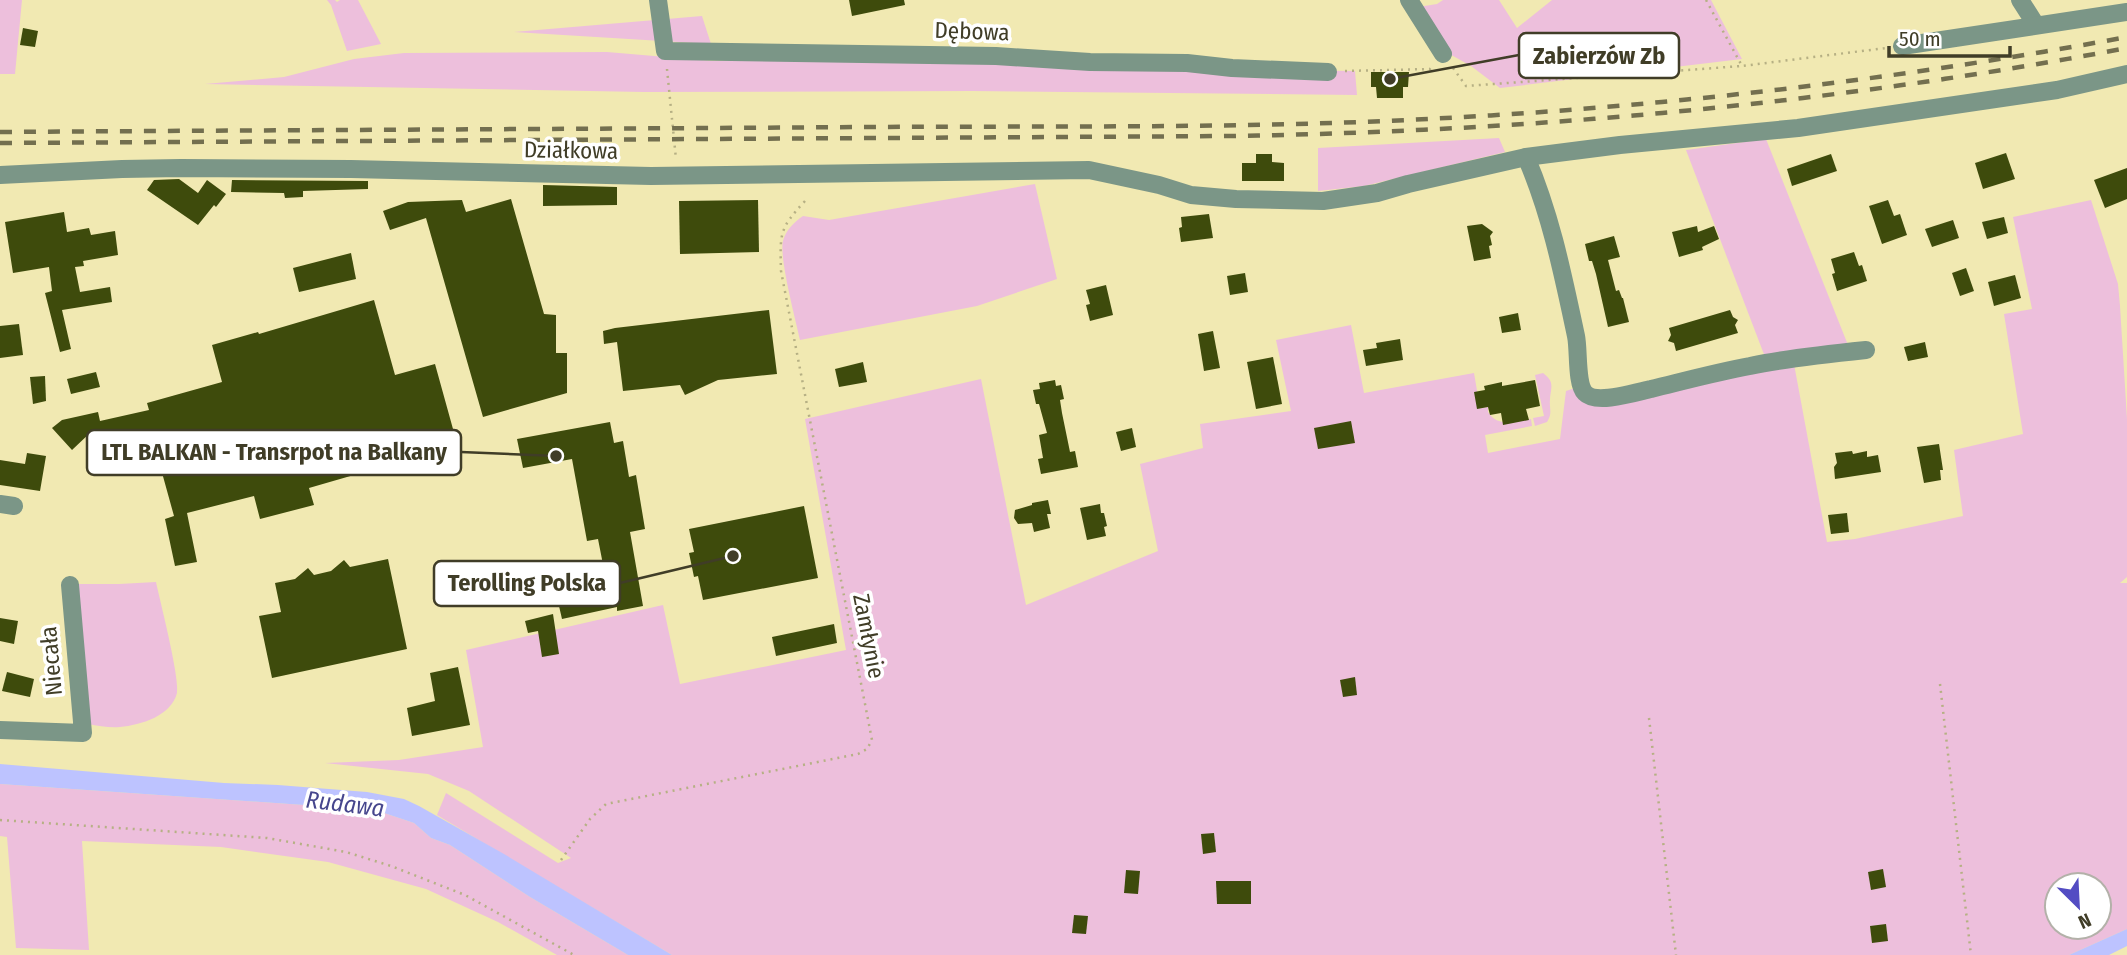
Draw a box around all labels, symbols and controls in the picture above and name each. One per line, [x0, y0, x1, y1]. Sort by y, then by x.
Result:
scale bar [1889, 14, 2010, 58]
street label: Dębowa [934, 16, 1010, 46]
text: 50 m [1899, 26, 1941, 52]
callout: Zabierzów Zb [1519, 33, 1679, 78]
text: Zabierzów Zb [1533, 42, 1665, 70]
street label: Działkowa [524, 135, 618, 165]
callout: LTL BALKAN - Transrpot na Balkany [87, 430, 461, 475]
text: LTL BALKAN - Transrpot na Balkany [101, 438, 447, 466]
callout: Terolling Polska [434, 561, 620, 606]
text: Terolling Polska [448, 569, 606, 597]
street label: Zamłynie [847, 591, 891, 681]
street label: Niecała [34, 625, 68, 697]
water label: Rudawa [304, 785, 386, 823]
north arrow [2043, 871, 2113, 941]
text: N [2075, 908, 2095, 934]

